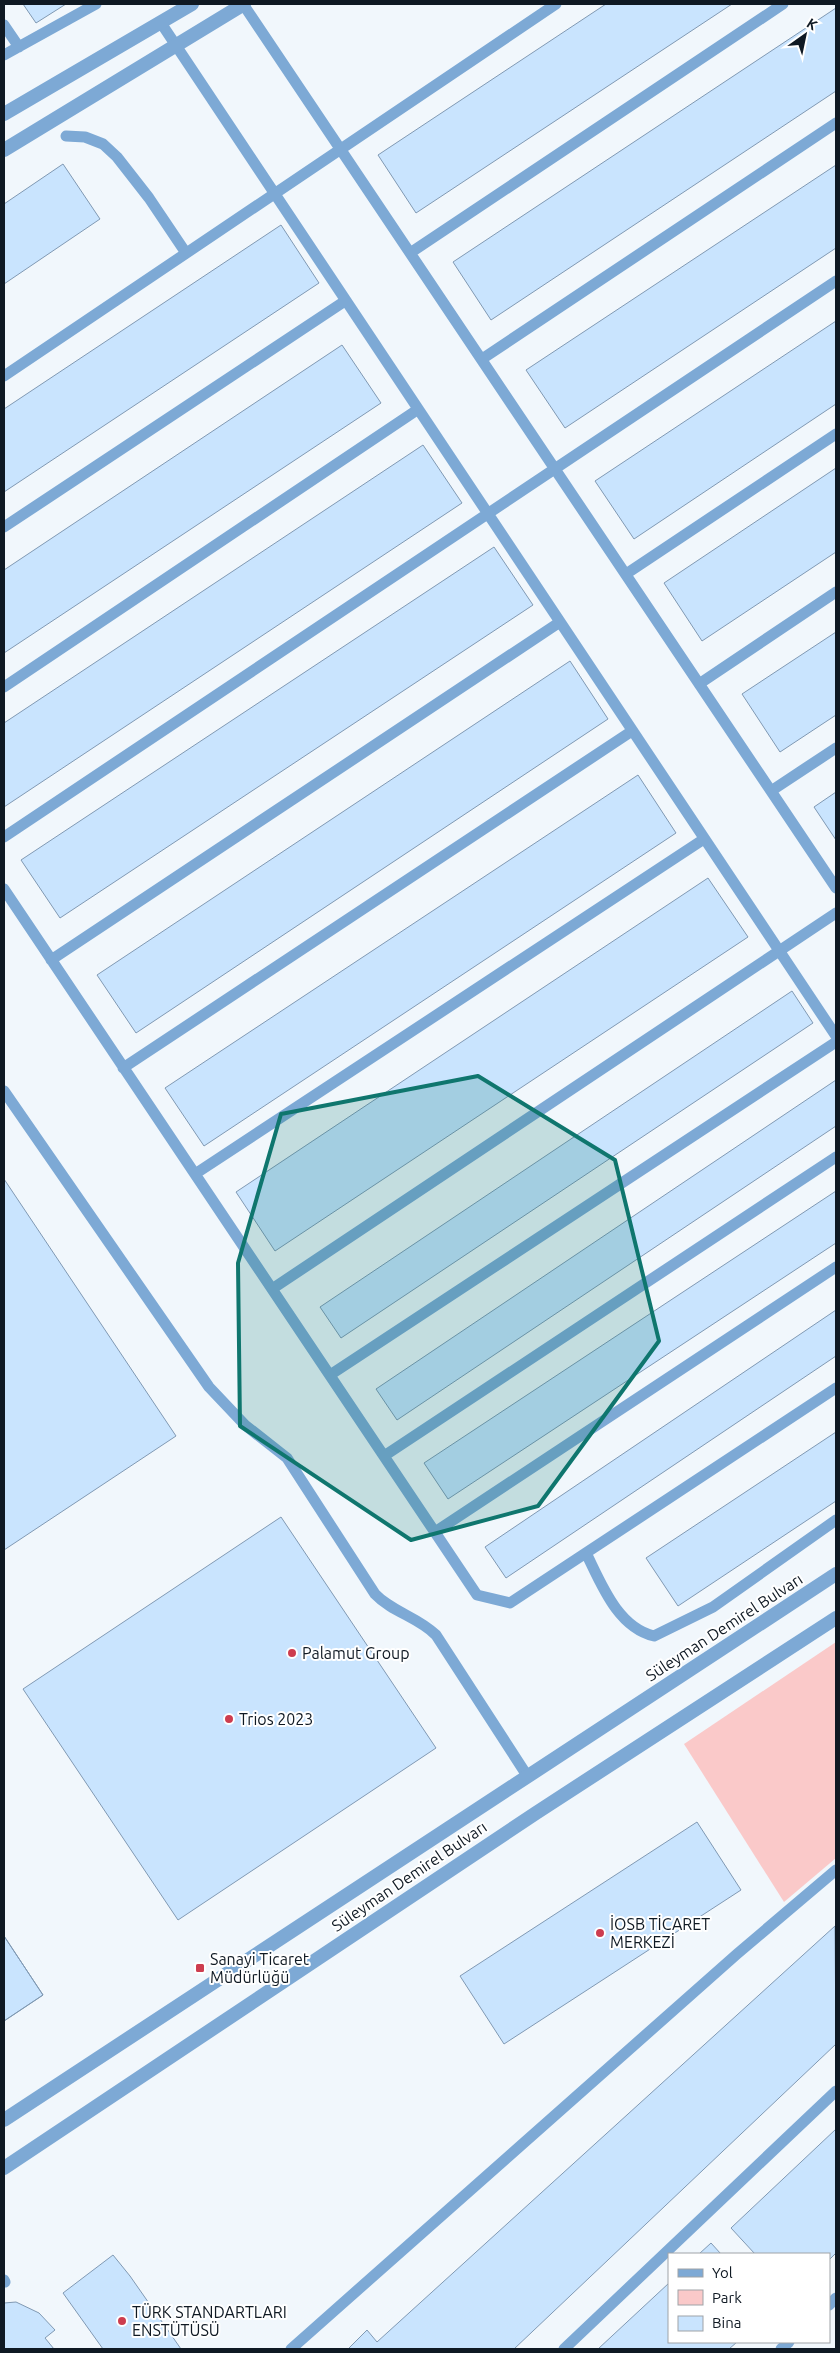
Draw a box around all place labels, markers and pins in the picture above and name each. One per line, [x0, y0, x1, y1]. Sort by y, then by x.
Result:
place label: Palamut Group [302, 1644, 410, 1662]
marker: Palamut Group [286, 1647, 298, 1659]
place label: Trios 2023 [239, 1710, 313, 1728]
marker: Trios 2023 [223, 1713, 235, 1725]
place label: İOSB TİCARET MERKEZİ [610, 1915, 710, 1951]
marker: İOSB TİCARET MERKEZİ [594, 1927, 606, 1939]
place label: Sanayi Ticaret Müdürlüğü [210, 1950, 310, 1986]
marker: Sanayi Ticaret Müdürlüğü [194, 1962, 206, 1974]
place label: TÜRK STANDARTLARI ENSTÜTÜSÜ [132, 2303, 287, 2339]
marker: TÜRK STANDARTLARI ENSTÜTÜSÜ [116, 2315, 128, 2327]

